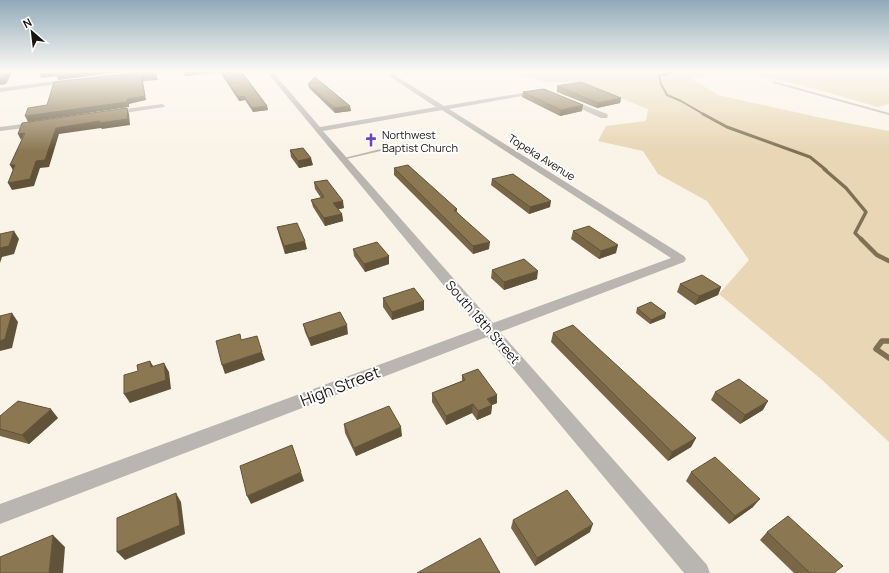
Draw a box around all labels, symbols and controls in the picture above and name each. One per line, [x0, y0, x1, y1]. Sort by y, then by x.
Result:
north arrow [12, 12, 52, 52]
text: N [20, 14, 34, 31]
place label: Northwest Baptist Church [382, 127, 458, 155]
street label: Topeka Avenue [506, 130, 579, 184]
church icon: Northwest Baptist Church [363, 132, 379, 148]
street label: South 18th Street [442, 276, 524, 368]
street label: High Street [297, 361, 383, 411]

